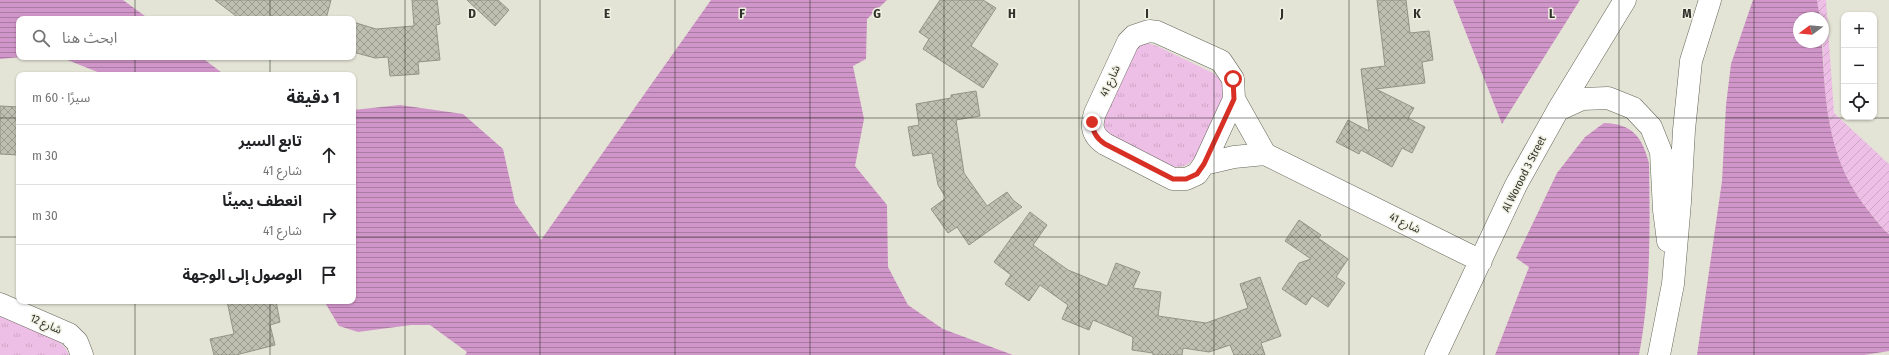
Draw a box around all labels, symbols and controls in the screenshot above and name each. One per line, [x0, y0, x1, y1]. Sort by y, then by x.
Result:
text: D [468, 6, 476, 21]
text: E [604, 6, 610, 21]
text: F [739, 6, 745, 21]
text: G [873, 6, 881, 21]
text: H [1008, 6, 1016, 21]
text: I [1145, 6, 1149, 21]
text: J [1279, 6, 1284, 21]
text: K [1413, 6, 1421, 21]
text: L [1549, 6, 1555, 21]
text: M [1682, 6, 1692, 21]
north arrow [1793, 12, 1829, 48]
map controls [1841, 12, 1877, 120]
button: + [1841, 12, 1877, 48]
search box [16, 16, 356, 60]
icon: search [30, 27, 52, 49]
text: ابحث هنا [62, 29, 117, 47]
button: − [1841, 48, 1877, 84]
street label: شارع 41 [1097, 63, 1124, 99]
route start [1224, 70, 1242, 88]
button: locate [1841, 84, 1877, 120]
text: 1 دقيقة [286, 87, 340, 108]
text: سيرًا · 60 m [32, 90, 90, 105]
route end [1083, 113, 1101, 131]
text: تابع السير [239, 132, 302, 150]
street label: Al Worood 3 Street [1499, 134, 1549, 214]
icon: ahead [318, 144, 340, 166]
text: 30 m [32, 148, 58, 163]
text: شارع 41 [263, 163, 302, 178]
text: انعطف يمينًا [222, 192, 302, 210]
icon: right [318, 204, 340, 226]
text: 30 m [32, 208, 58, 223]
street label: شارع 41 [1387, 210, 1423, 237]
text: شارع 41 [263, 223, 302, 238]
icon: arrive [318, 264, 340, 286]
text: الوصول إلى الوجهة [182, 266, 302, 284]
street label: شارع 12 [28, 311, 64, 338]

